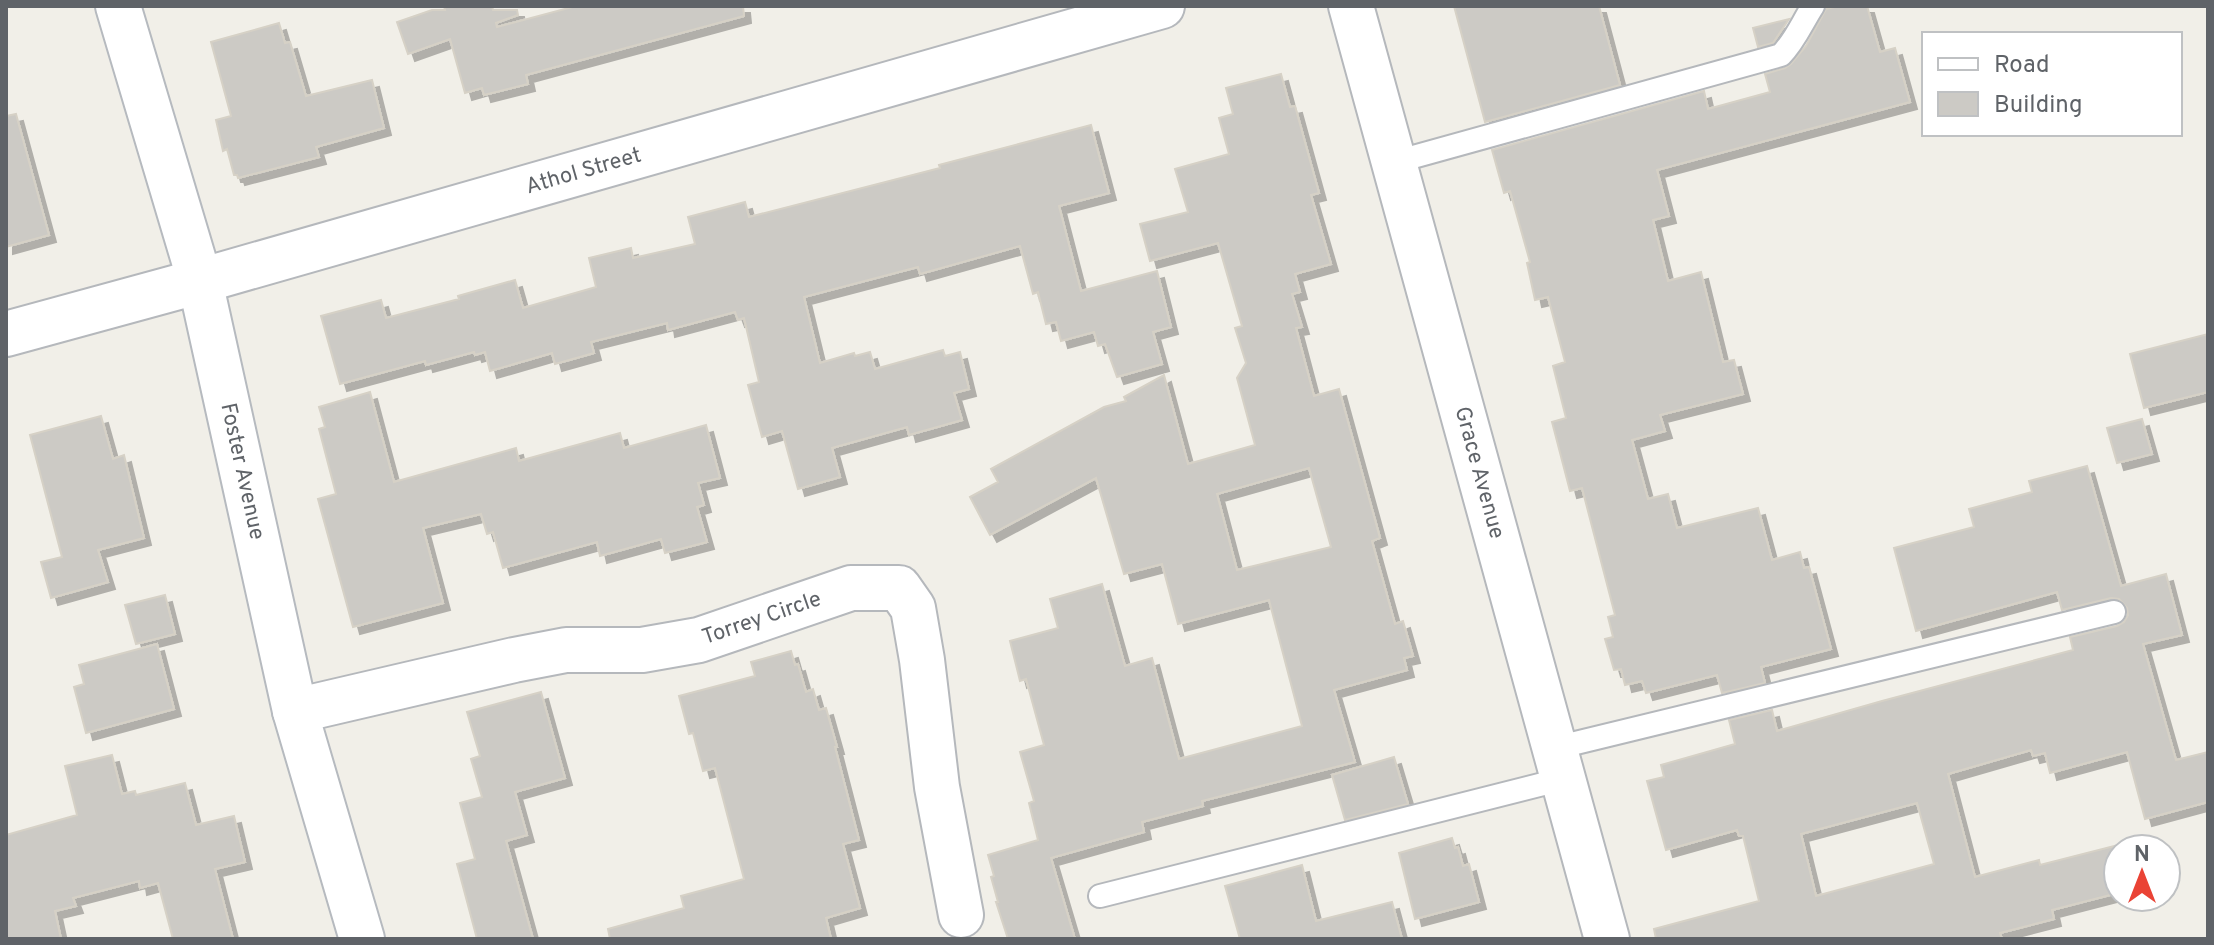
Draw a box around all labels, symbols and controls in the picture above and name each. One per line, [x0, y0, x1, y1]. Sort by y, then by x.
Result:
legend [1922, 32, 2182, 136]
text: Road [1994, 51, 2050, 81]
text: Building [1994, 91, 2083, 121]
street label: Athol Street [523, 142, 644, 201]
street label: Foster Avenue [214, 400, 270, 542]
street label: Grace Avenue [1448, 404, 1510, 542]
street label: Torrey Circle [699, 586, 825, 651]
north arrow [2102, 833, 2182, 913]
text: N [2134, 842, 2150, 869]

